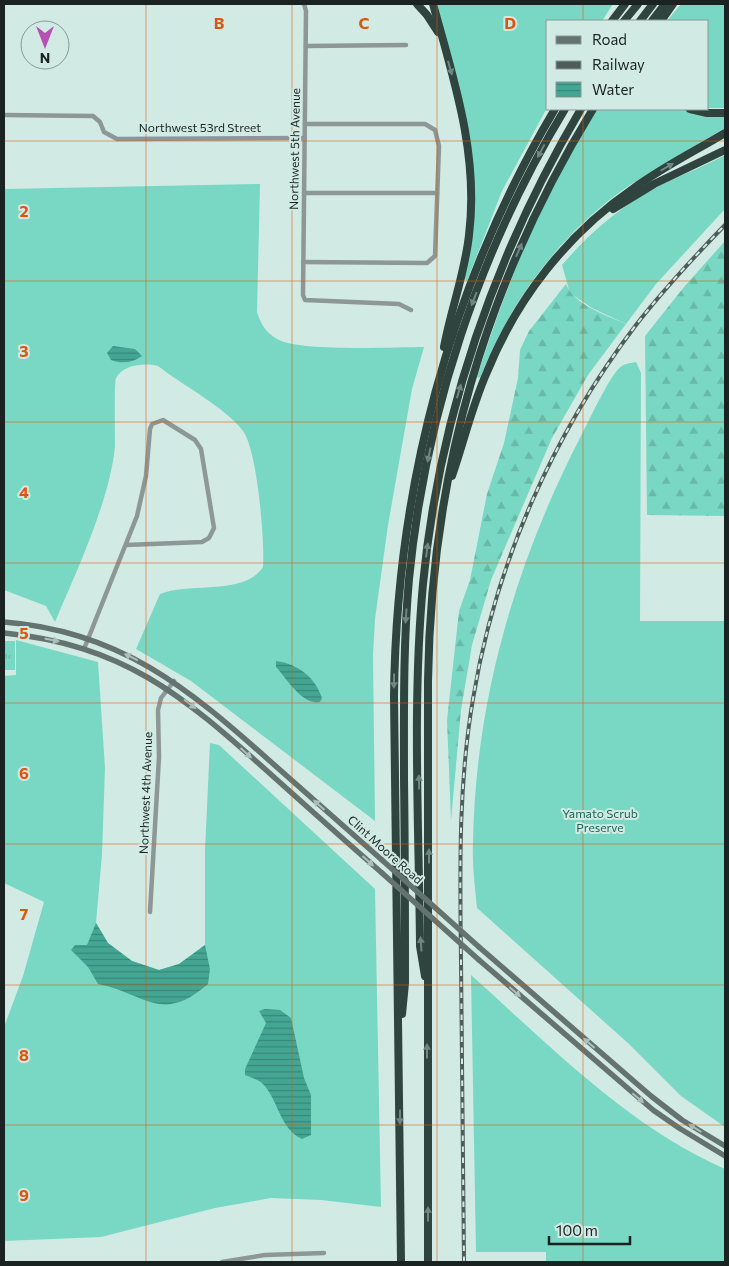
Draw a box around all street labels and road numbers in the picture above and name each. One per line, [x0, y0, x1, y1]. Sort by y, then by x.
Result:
street label: Northwest 5th Avenue [286, 88, 302, 210]
street label: Northwest 53rd Street [139, 120, 261, 134]
street label: Northwest 4th Avenue [136, 732, 154, 854]
street label: Clint Moore Road [346, 812, 426, 886]

